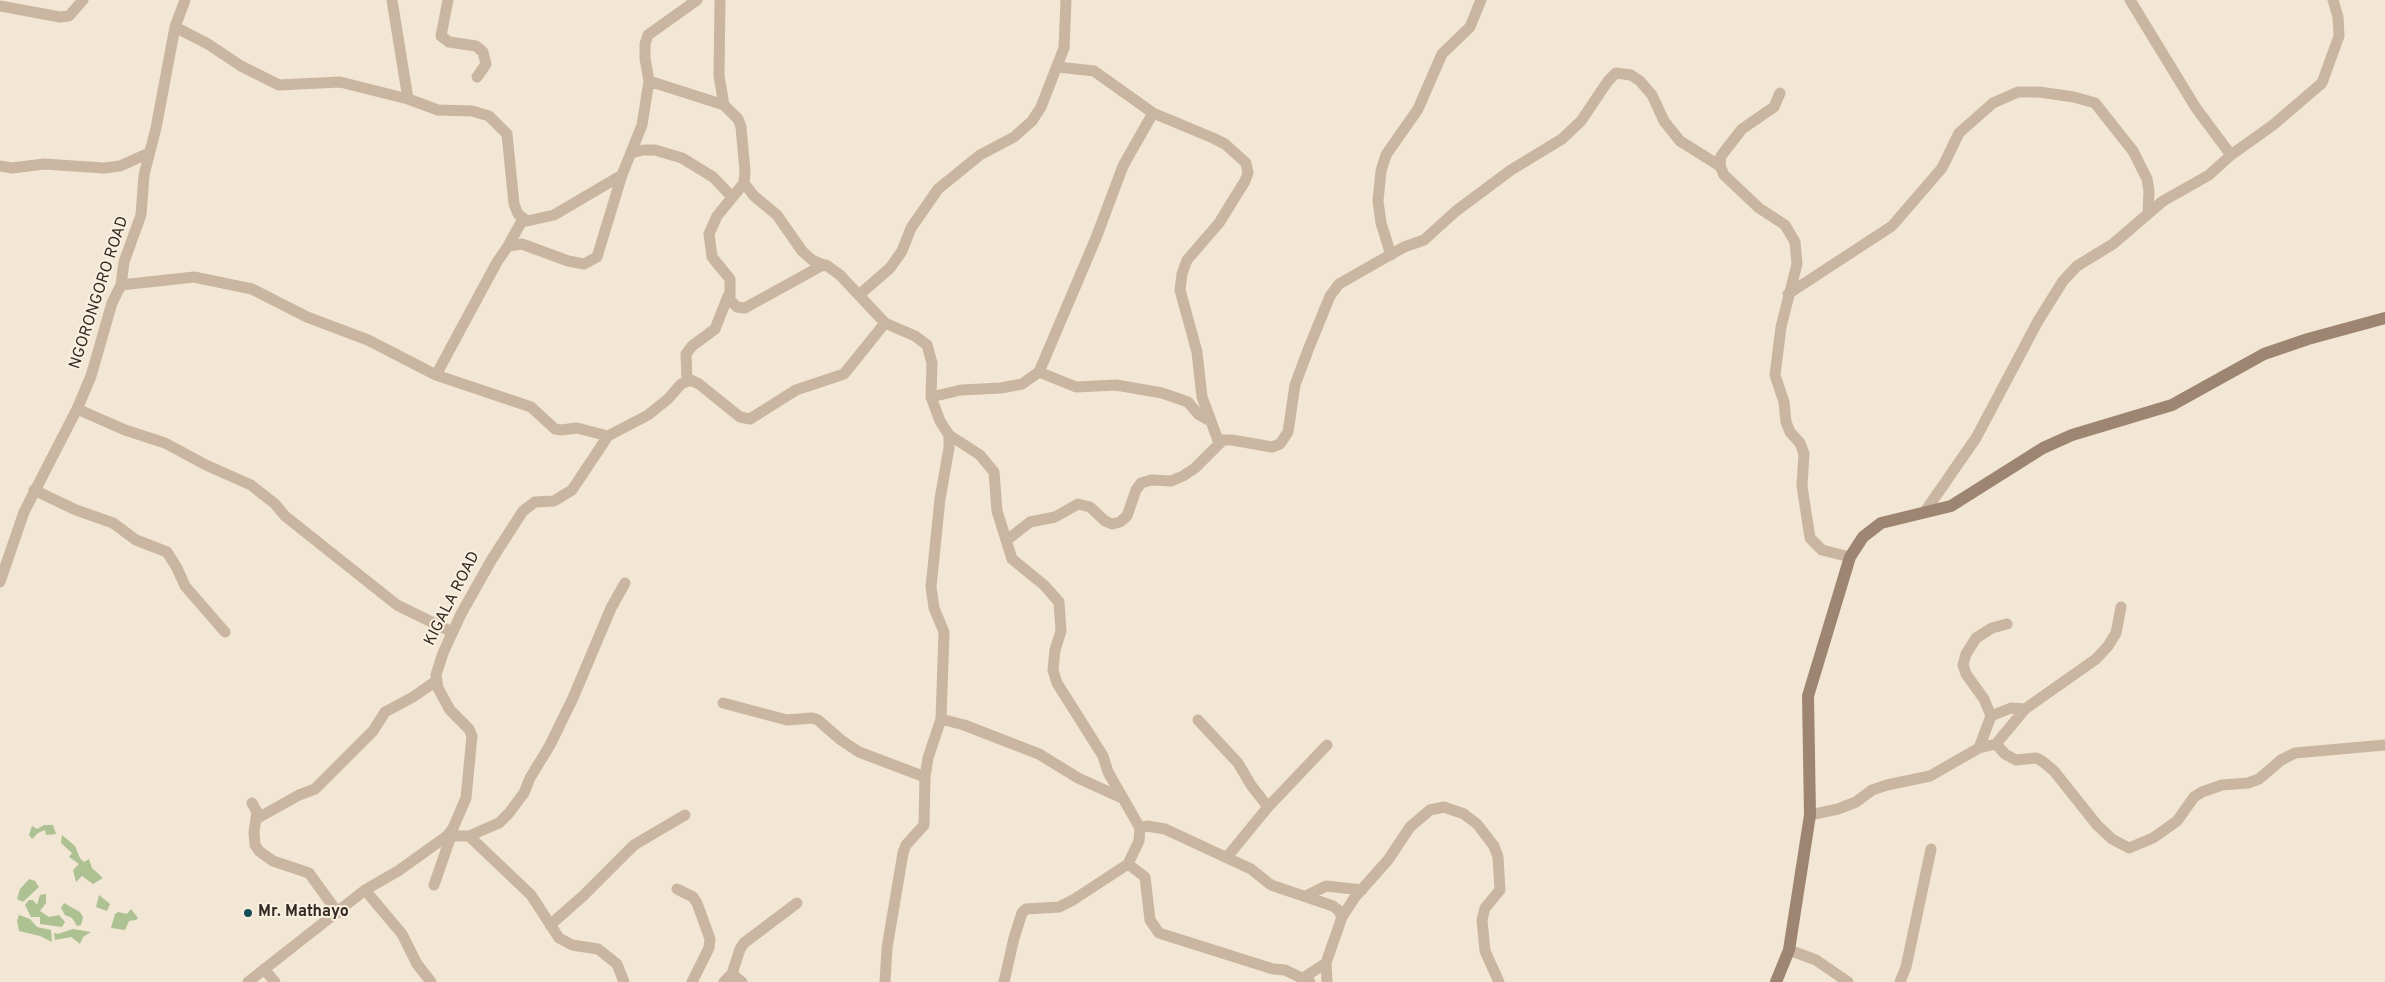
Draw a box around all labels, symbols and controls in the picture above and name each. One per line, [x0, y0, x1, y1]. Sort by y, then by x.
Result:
street label: NGORONGORO ROAD [66, 214, 134, 372]
street label: KIGALA ROAD [421, 549, 485, 649]
place label: Mr. Mathayo [258, 903, 349, 923]
marker: Mr. Mathayo [242, 907, 254, 919]

